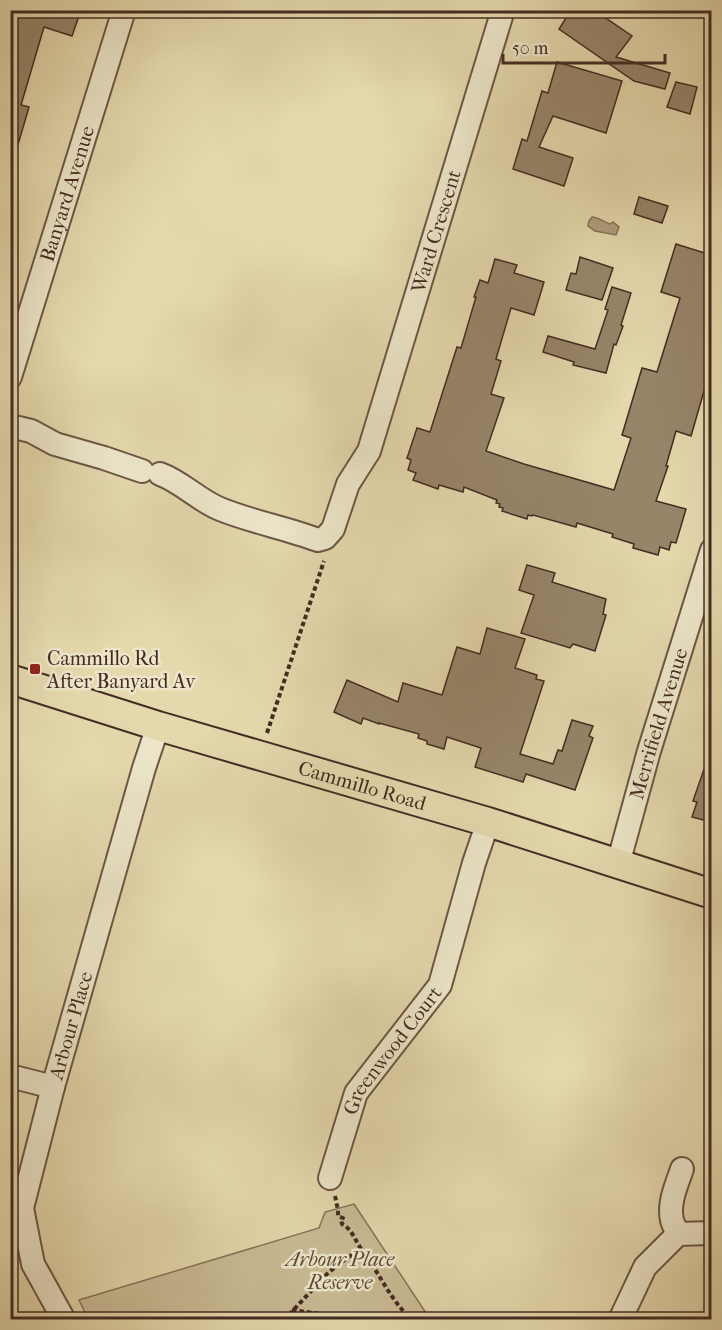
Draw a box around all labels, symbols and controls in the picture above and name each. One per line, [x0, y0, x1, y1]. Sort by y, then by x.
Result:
scale bar [503, 27, 665, 65]
text: 50 m [512, 38, 549, 59]
street label: Banyard Avenue [35, 123, 99, 264]
street label: Ward Crescent [406, 167, 465, 297]
street label: Merrifield Avenue [625, 645, 692, 802]
place label: Cammillo Rd After Banyard Av [46, 647, 196, 693]
marker: Cammillo Rd After Banyard Av [28, 662, 42, 676]
street label: Cammillo Road [296, 756, 430, 815]
street label: Arbour Place [44, 969, 97, 1083]
street label: Greenwood Court [339, 982, 446, 1117]
park label: Arbour Place Reserve [283, 1248, 395, 1294]

